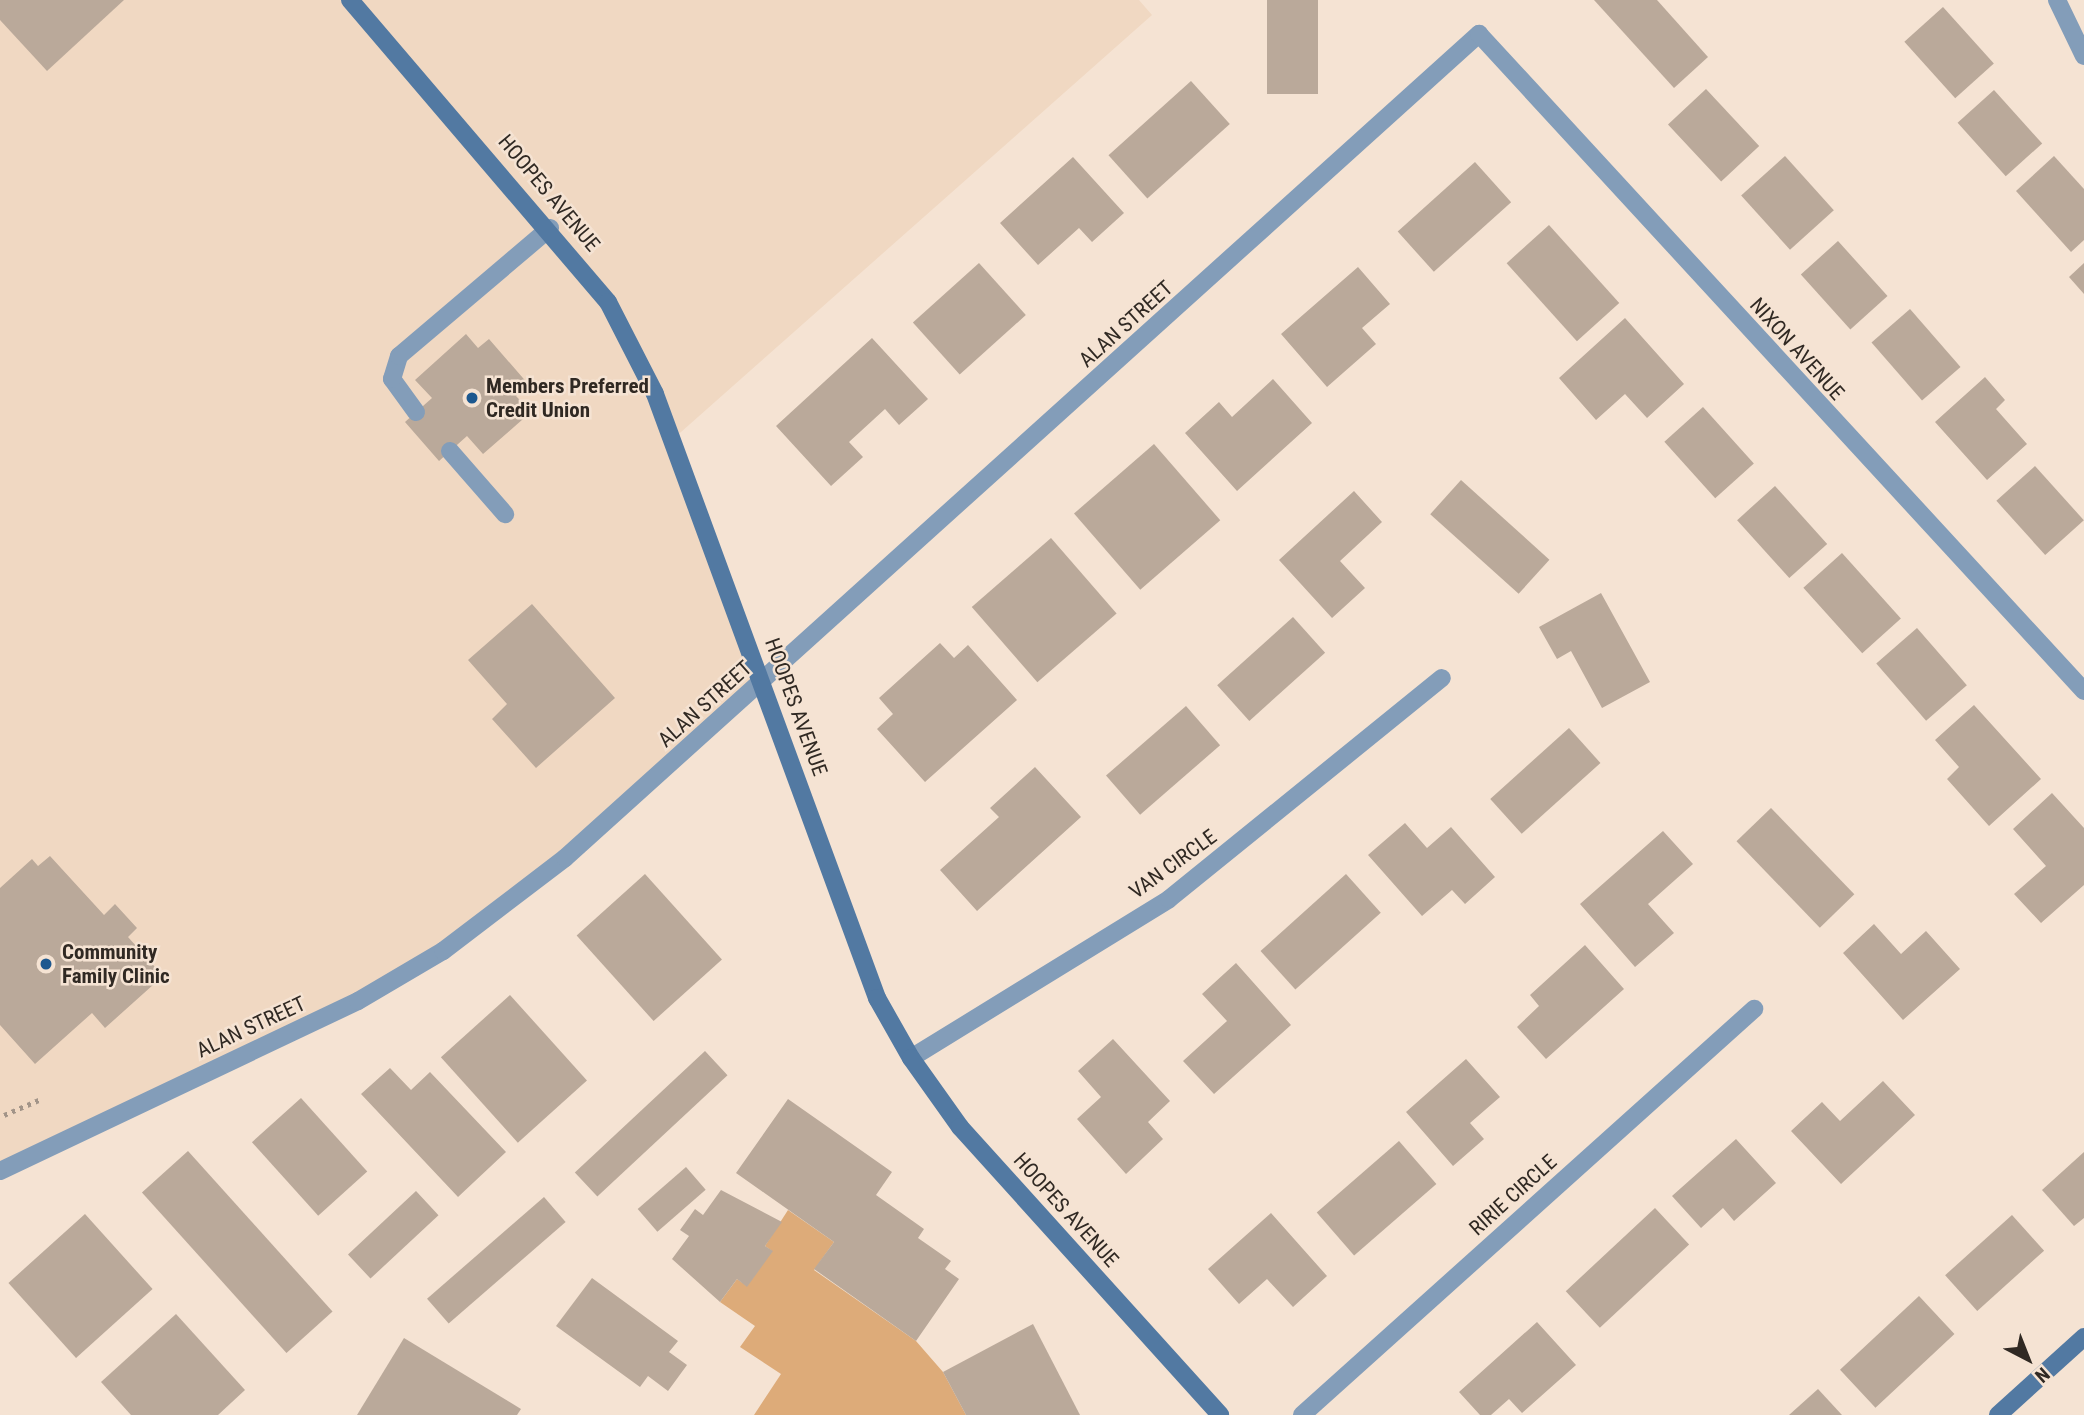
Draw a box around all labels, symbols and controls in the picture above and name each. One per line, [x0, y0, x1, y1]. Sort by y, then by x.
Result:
street label: HOOPES AVENUE [493, 129, 605, 257]
street label: ALAN STREET [1074, 275, 1178, 373]
street label: NIXON AVENUE [1745, 293, 1849, 405]
place label: Members Preferred Credit Union [486, 373, 649, 423]
marker: Members Preferred Credit Union [464, 390, 480, 406]
street label: HOOPES AVENUE [759, 635, 833, 779]
street label: ALAN STREET [653, 655, 757, 753]
street label: VAN CIRCLE [1125, 824, 1221, 904]
place label: Community Family Clinic [62, 939, 170, 989]
marker: Community Family Clinic [36, 954, 56, 974]
street label: ALAN STREET [193, 991, 309, 1063]
street label: HOOPES AVENUE [1008, 1148, 1124, 1272]
street label: RIRIE CIRCLE [1464, 1149, 1562, 1241]
north arrow [1993, 1324, 2063, 1394]
text: N [2030, 1363, 2054, 1387]

